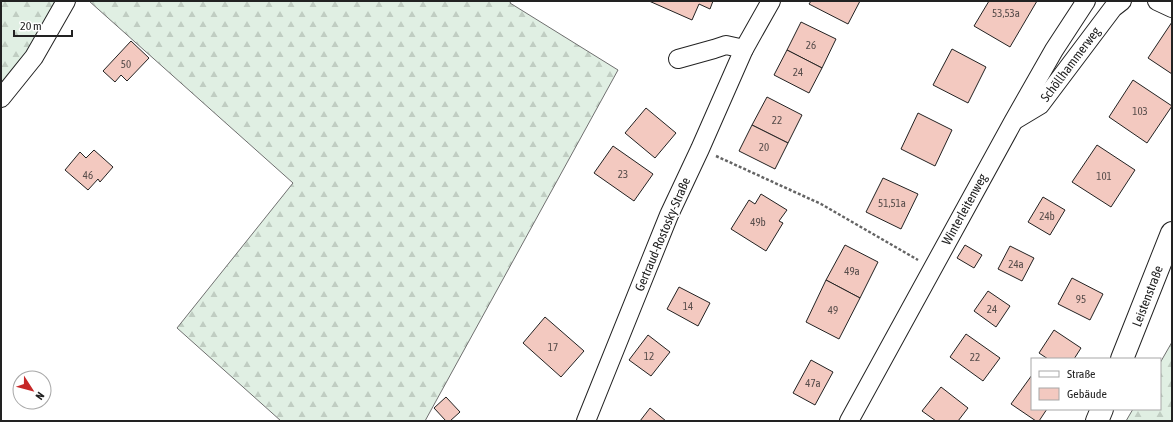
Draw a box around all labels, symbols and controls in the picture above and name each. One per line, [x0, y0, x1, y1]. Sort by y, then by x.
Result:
house number: 53,53a [992, 7, 1020, 19]
scale bar [14, 12, 72, 38]
text: 20 m [20, 19, 42, 33]
street label: Schöllhammerweg [1037, 24, 1104, 105]
house number: 26 [806, 39, 816, 51]
house number: 50 [121, 58, 131, 70]
house number: 24 [793, 66, 803, 78]
house number: 103 [1132, 105, 1148, 117]
house number: 22 [772, 114, 782, 126]
house number: 20 [759, 141, 769, 153]
house number: 23 [618, 168, 628, 180]
house number: 46 [83, 169, 93, 181]
house number: 101 [1096, 170, 1112, 182]
street label: Winterleitenweg [939, 171, 990, 248]
street label: Gertraud-Rostosky-Straße [632, 175, 693, 293]
house number: 51,51a [878, 197, 906, 209]
house number: 24b [1039, 210, 1055, 222]
house number: 49b [750, 216, 766, 228]
house number: 24a [1008, 258, 1024, 270]
street label: Leistenstraße [1129, 263, 1166, 329]
house number: 49a [844, 265, 860, 277]
house number: 95 [1076, 293, 1086, 305]
house number: 14 [683, 300, 693, 312]
house number: 24 [987, 303, 997, 315]
house number: 49 [828, 304, 838, 316]
house number: 17 [548, 341, 558, 353]
house number: 12 [644, 350, 654, 362]
house number: 22 [970, 351, 980, 363]
legend [1031, 358, 1161, 410]
text: Straße [1067, 367, 1095, 381]
north arrow [12, 370, 52, 410]
house number: 47a [805, 377, 821, 389]
text: Gebäude [1067, 387, 1107, 401]
text: N [33, 390, 47, 402]

